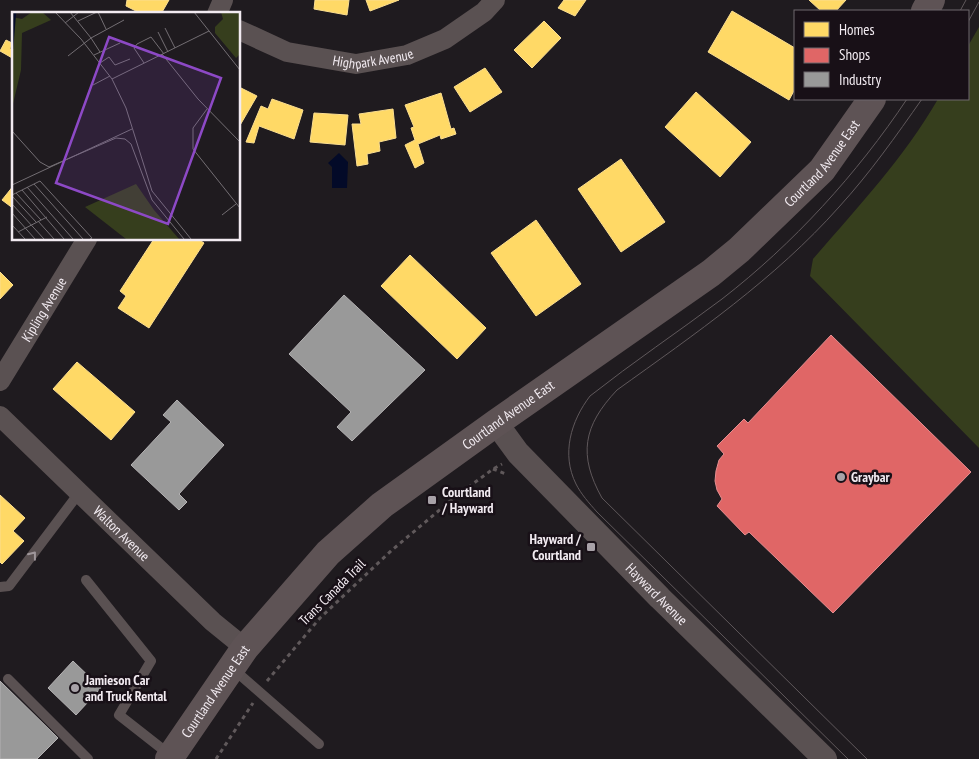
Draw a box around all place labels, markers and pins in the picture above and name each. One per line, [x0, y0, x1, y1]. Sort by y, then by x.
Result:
place label: Graybar [851, 468, 890, 486]
marker: Graybar [835, 471, 847, 483]
place label: Courtland / Hayward [441, 483, 494, 517]
marker: Courtland / Hayward [426, 494, 438, 506]
place label: Hayward / Courtland [529, 530, 582, 564]
marker: Hayward / Courtland [585, 541, 597, 553]
place label: Jamieson Car and Truck Rental [84, 671, 167, 705]
marker: Jamieson Car and Truck Rental [69, 682, 81, 694]

